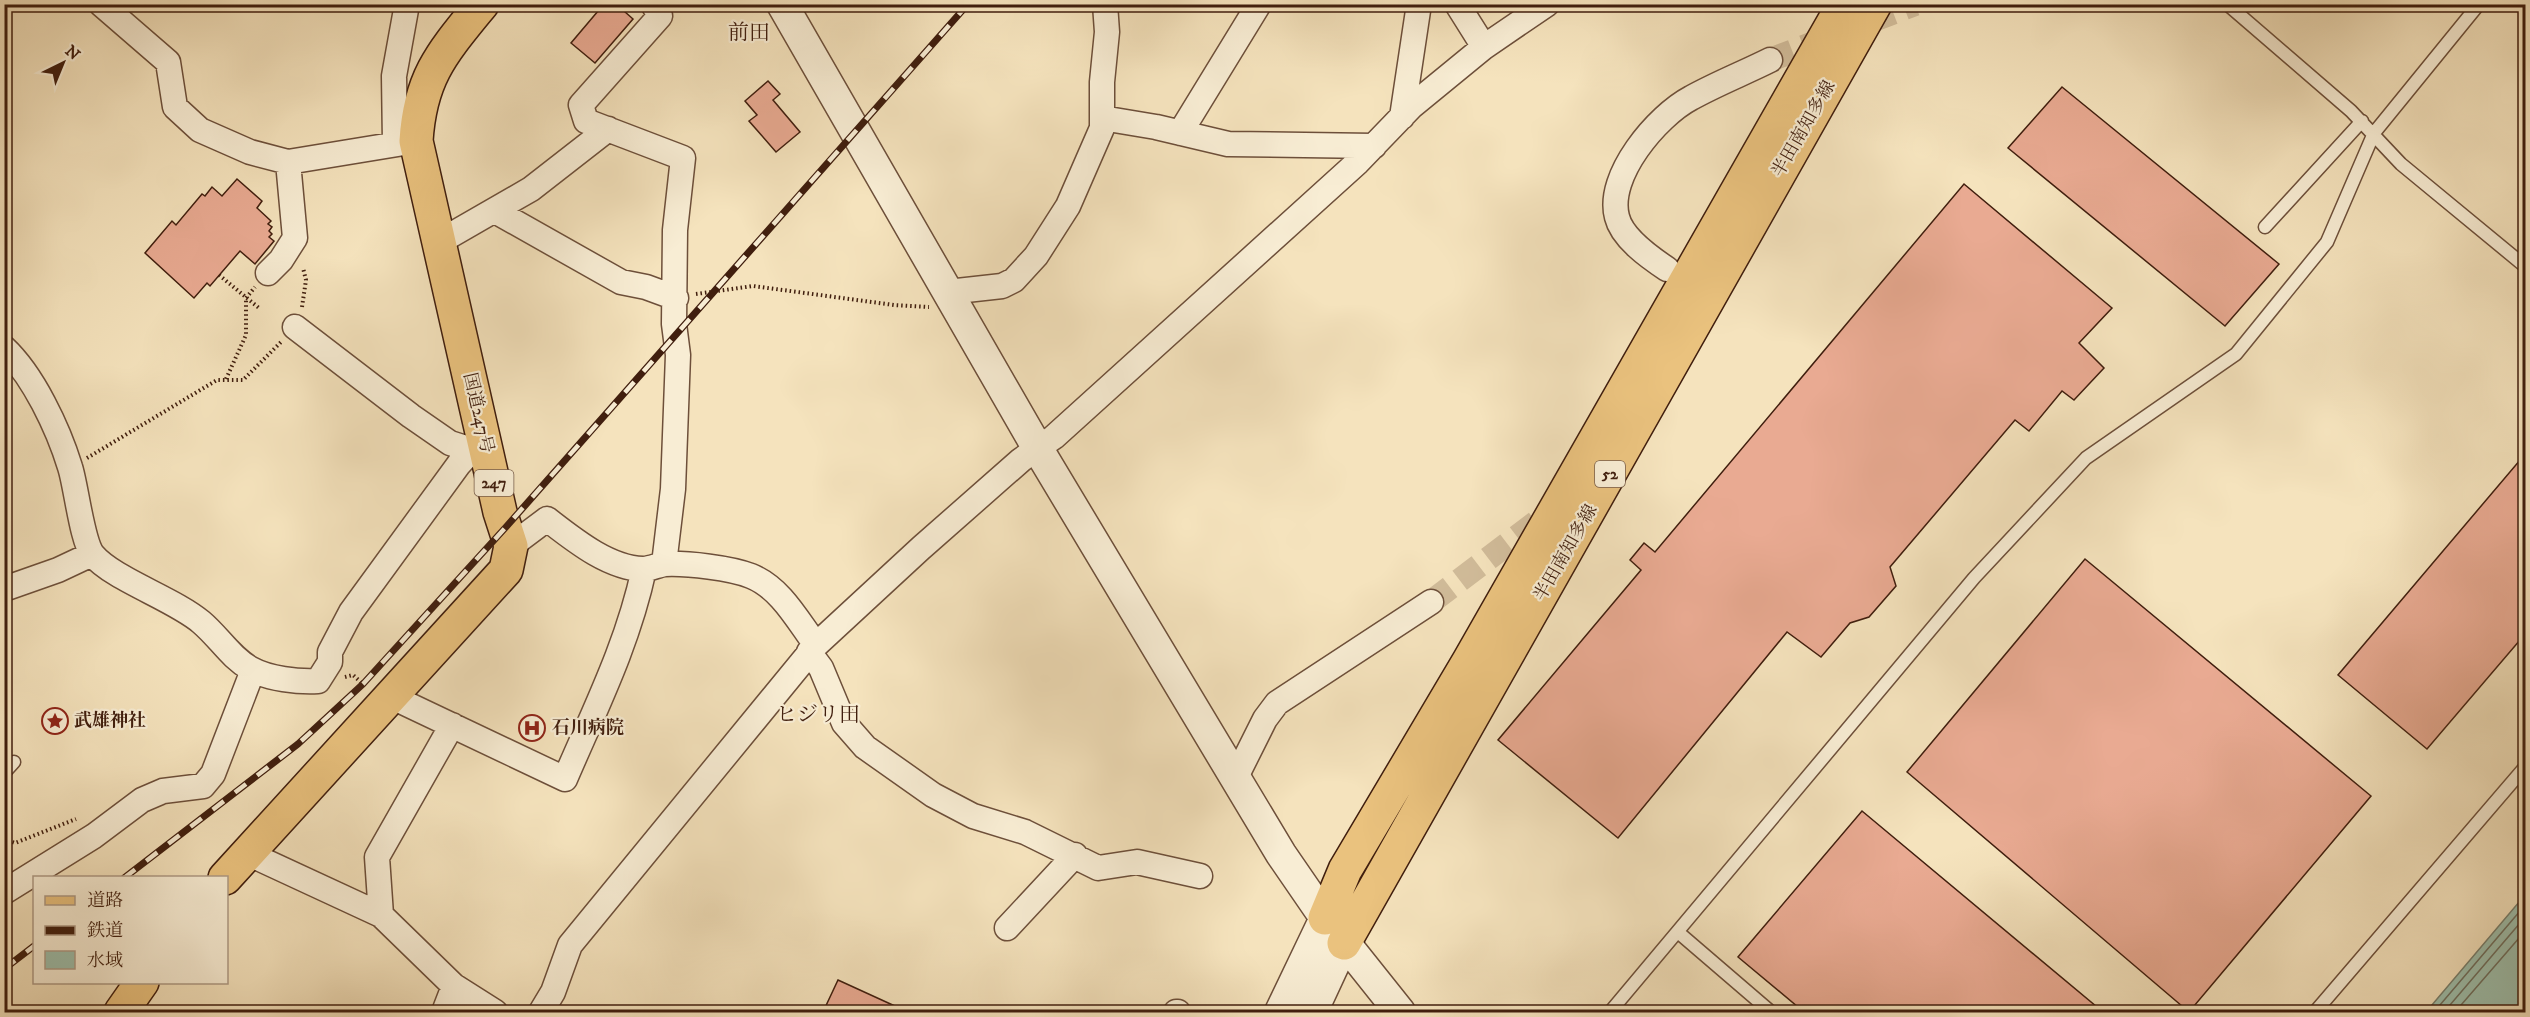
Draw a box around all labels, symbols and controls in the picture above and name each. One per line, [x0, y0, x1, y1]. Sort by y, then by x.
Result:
district label: 前田 [728, 20, 770, 46]
north arrow [33, 33, 93, 93]
text: N [61, 41, 84, 65]
street label: 半田南知多線 [1767, 77, 1841, 181]
street label: 国道247号 [458, 371, 498, 455]
road number: 52 [1595, 461, 1625, 487]
road number: 247 [474, 470, 514, 496]
street label: 半田南知多線 [1529, 501, 1603, 605]
district label: ヒジリ田 [776, 702, 860, 728]
place icon: 武雄神社 [40, 706, 70, 736]
place label: 武雄神社 [74, 710, 146, 732]
hospital icon: 石川病院 [517, 713, 547, 743]
place label: 石川病院 [552, 717, 624, 739]
legend [33, 876, 228, 984]
text: 道路 [87, 890, 123, 912]
text: 鉄道 [87, 920, 123, 942]
text: 水域 [87, 950, 123, 972]

